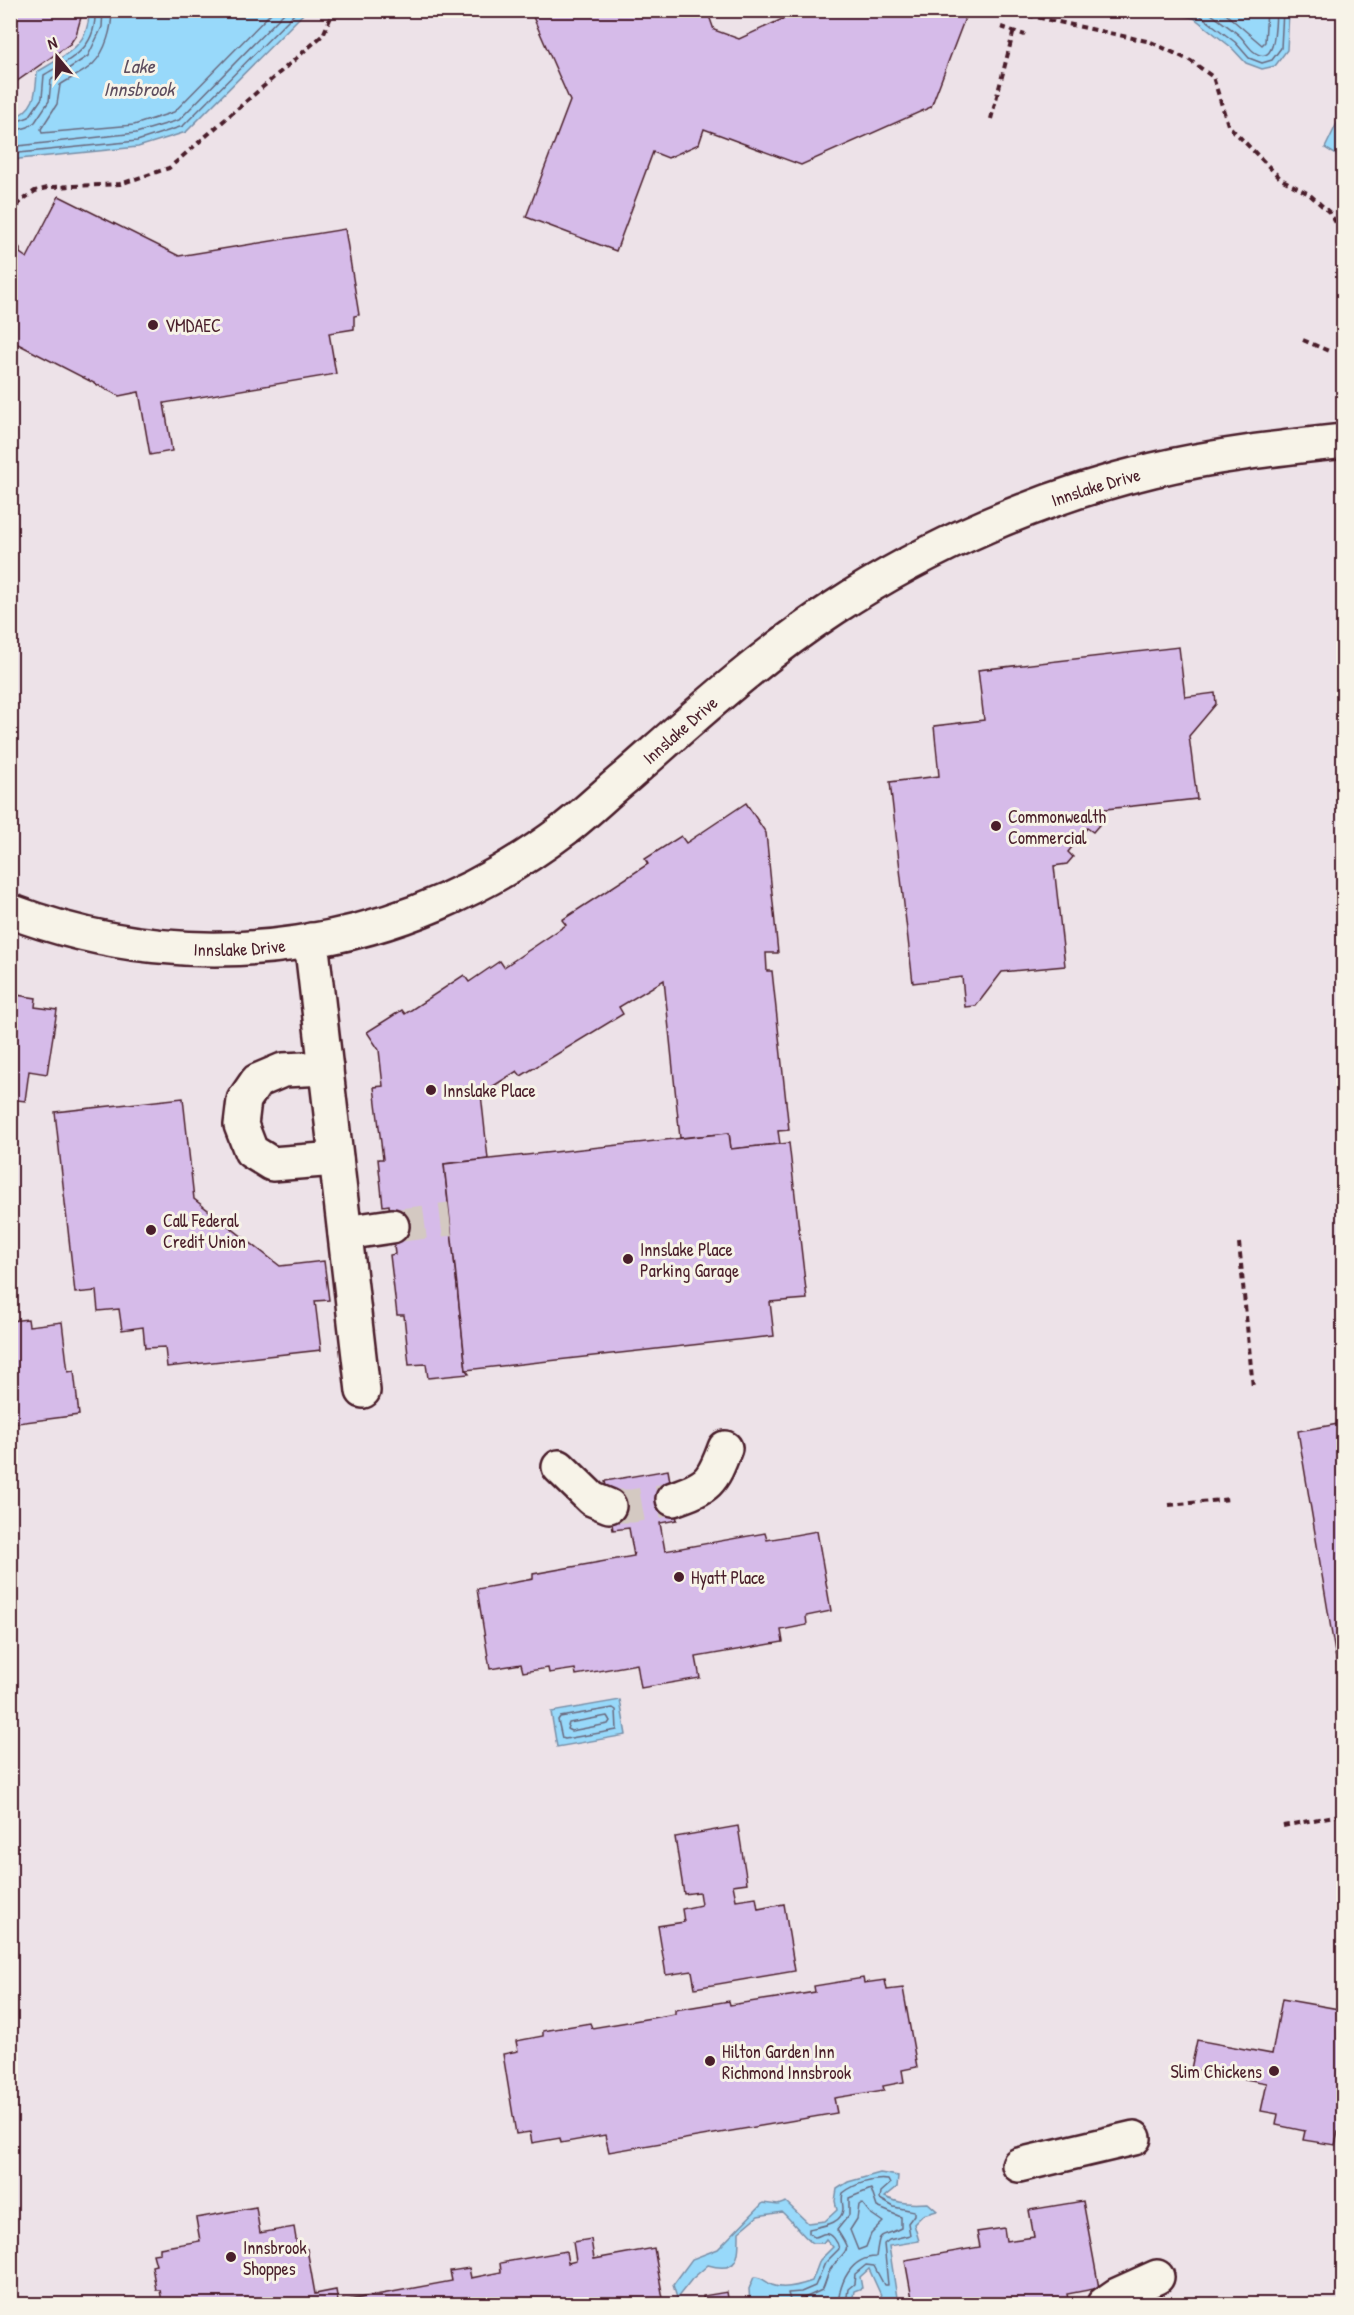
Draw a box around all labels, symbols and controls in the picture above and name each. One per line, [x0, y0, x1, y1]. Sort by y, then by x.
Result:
north arrow [27, 27, 87, 87]
text: N [45, 31, 60, 55]
water label: Lake Innsbrook [104, 52, 176, 102]
place label: VMDAEC [165, 313, 221, 338]
marker: VMDAEC [146, 318, 160, 332]
street label: Innslake Drive [1047, 461, 1143, 512]
street label: Innslake Drive [637, 690, 723, 769]
place label: Commonwealth Commercial [1008, 804, 1107, 850]
marker: Commonwealth Commercial [989, 819, 1003, 833]
street label: Innslake Drive [193, 932, 287, 962]
place label: Innslake Place [443, 1078, 536, 1103]
marker: Innslake Place [424, 1083, 438, 1097]
place label: Call Federal Credit Union [163, 1208, 246, 1254]
marker: Call Federal Credit Union [144, 1223, 158, 1237]
place label: Innslake Place Parking Garage [640, 1237, 739, 1283]
marker: Innslake Place Parking Garage [621, 1252, 635, 1266]
place label: Hyatt Place [691, 1565, 765, 1590]
marker: Hyatt Place [672, 1570, 686, 1584]
place label: Hilton Garden Inn Richmond Innsbrook [722, 2039, 852, 2085]
marker: Hilton Garden Inn Richmond Innsbrook [703, 2054, 717, 2068]
place label: Slim Chickens [1170, 2059, 1262, 2084]
marker: Slim Chickens [1267, 2064, 1281, 2078]
place label: Innsbrook Shoppes [243, 2235, 307, 2281]
marker: Innsbrook Shoppes [224, 2250, 238, 2264]

